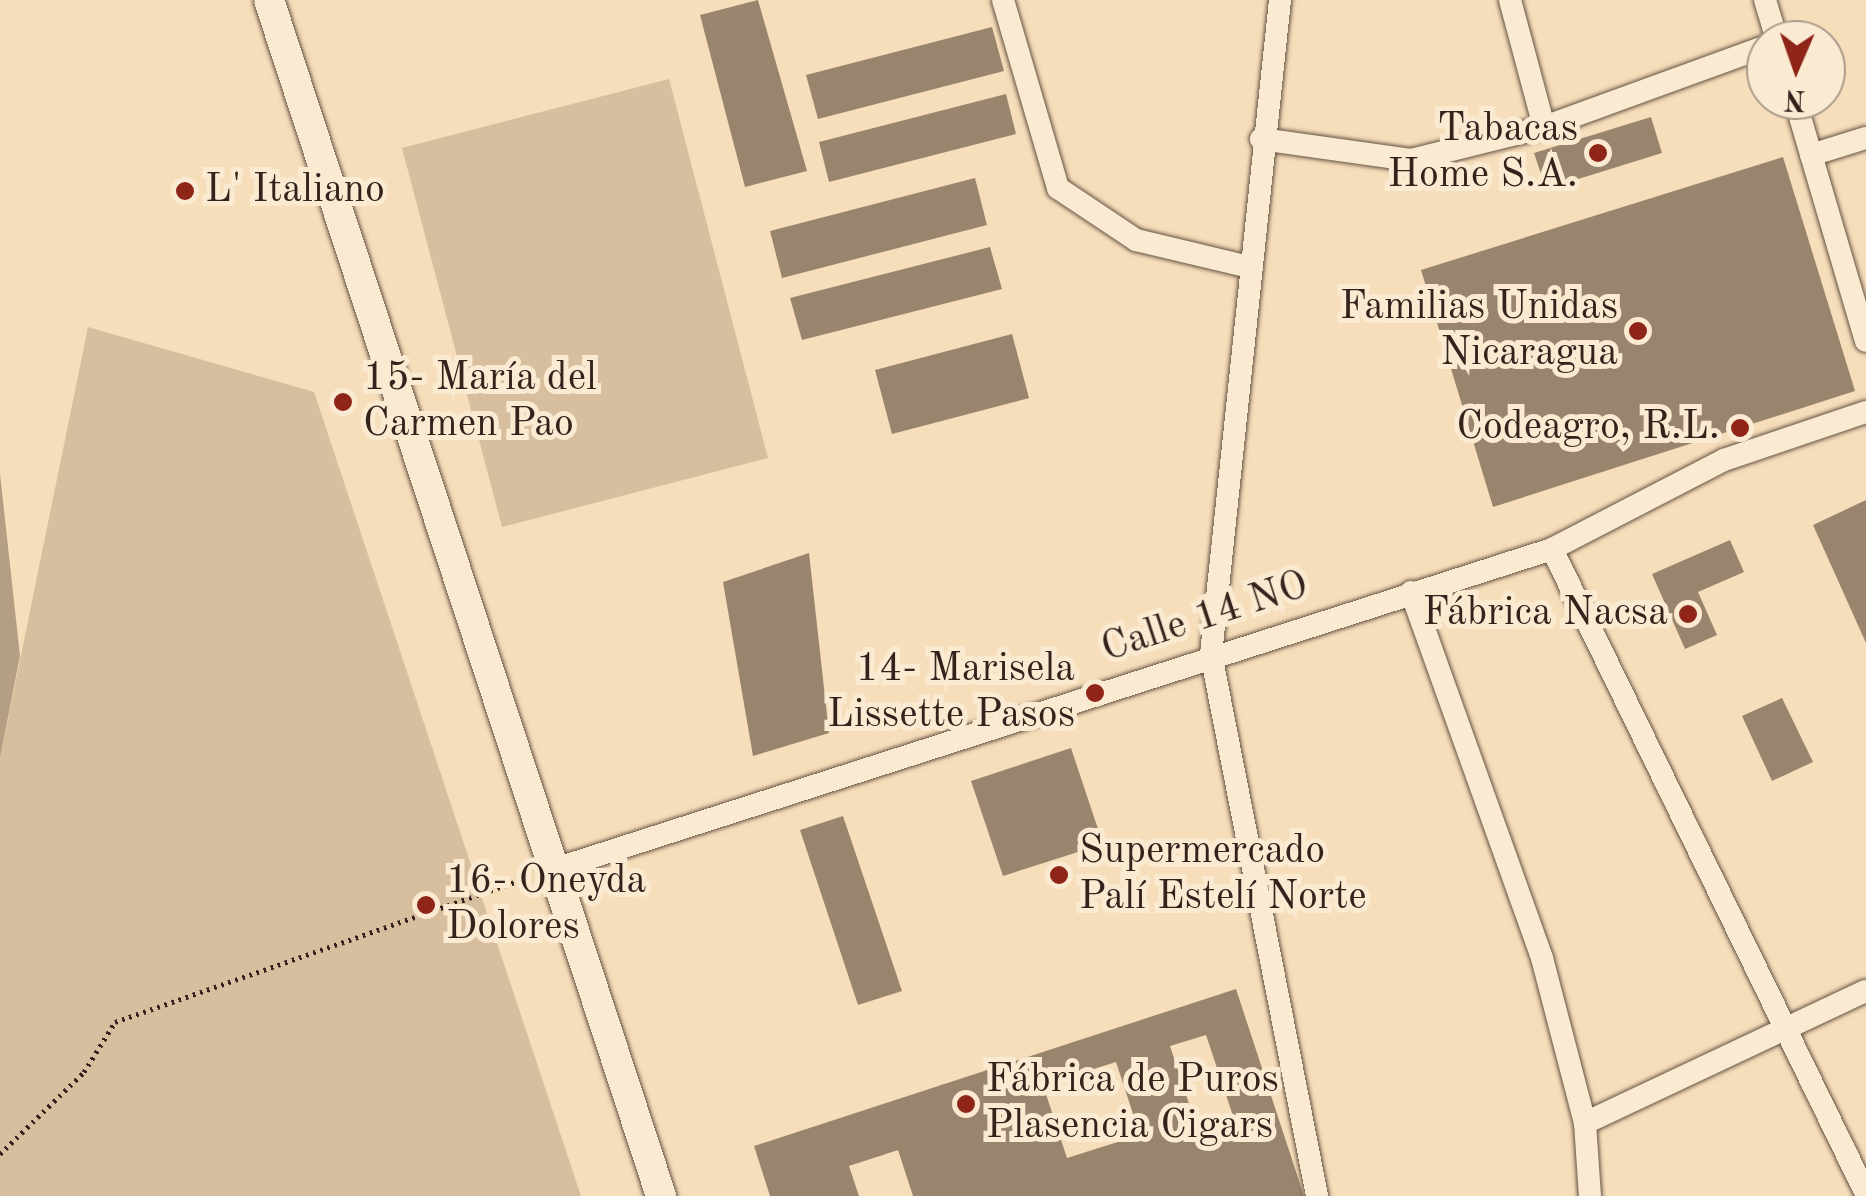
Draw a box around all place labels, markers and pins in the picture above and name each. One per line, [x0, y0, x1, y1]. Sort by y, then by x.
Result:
place label: Tabacas Home S.A. [1388, 106, 1578, 200]
marker: Tabacas Home S.A. [1587, 142, 1609, 164]
place label: L' Italiano [205, 167, 385, 215]
marker: L' Italiano [174, 180, 196, 202]
place label: Familias Unidas Nicaragua [1340, 284, 1618, 378]
marker: Familias Unidas Nicaragua [1627, 320, 1649, 342]
place label: 15- María del Carmen Pao [363, 355, 597, 449]
marker: 15- María del Carmen Pao [332, 391, 354, 413]
place label: Codeagro, R.L. [1456, 404, 1720, 452]
marker: Codeagro, R.L. [1729, 417, 1751, 439]
place label: Fábrica Nacsa [1423, 590, 1668, 638]
marker: Fábrica Nacsa [1677, 603, 1699, 625]
place label: 14- Marisela Lissette Pasos [827, 646, 1075, 740]
marker: 14- Marisela Lissette Pasos [1084, 682, 1106, 704]
place label: Supermercado Palí Estelí Norte [1079, 828, 1367, 922]
place label: 16- Oneyda Dolores [446, 858, 646, 952]
marker: Supermercado Palí Estelí Norte [1048, 864, 1070, 886]
marker: 16- Oneyda Dolores [415, 894, 437, 916]
place label: Fábrica de Puros Plasencia Cigars [986, 1057, 1279, 1151]
marker: Fábrica de Puros Plasencia Cigars [955, 1093, 977, 1115]

